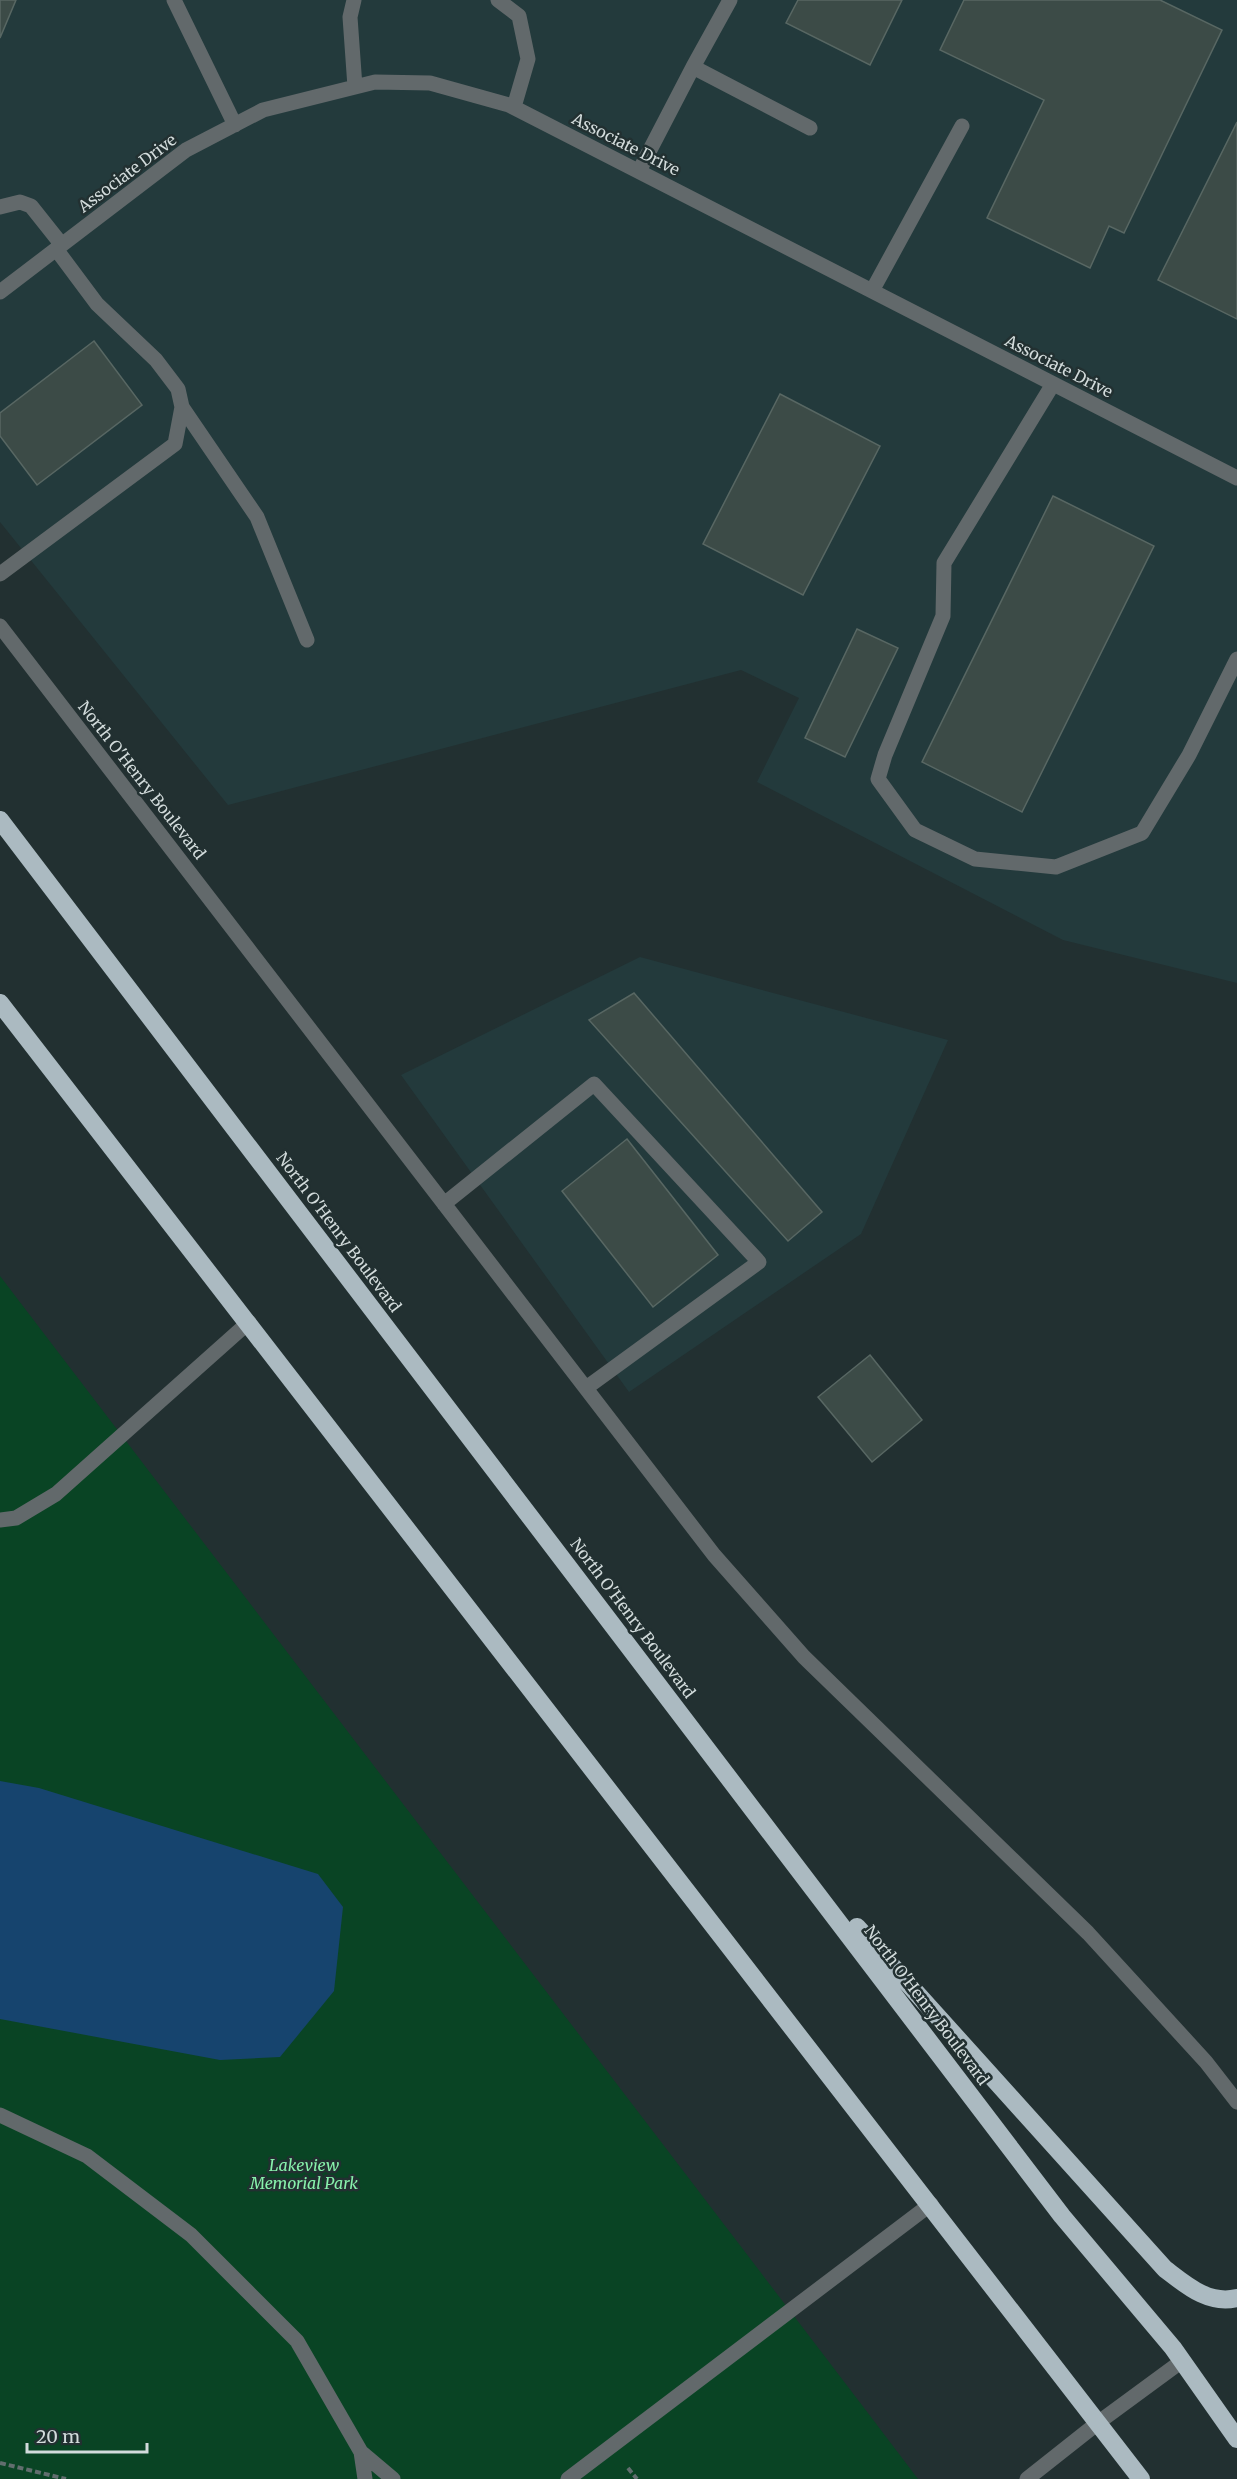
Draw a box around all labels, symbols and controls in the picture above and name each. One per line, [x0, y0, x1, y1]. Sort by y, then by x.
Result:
street label: Associate Drive [568, 108, 683, 180]
street label: Associate Drive [73, 129, 180, 217]
street label: Associate Drive [1001, 330, 1116, 402]
street label: North O'Henry Boulevard [74, 697, 210, 863]
street label: North O'Henry Boulevard [272, 1148, 406, 1316]
street label: North O'Henry Boulevard [566, 1534, 700, 1702]
street label: North O'Henry Boulevard [860, 1921, 994, 2089]
park label: Lakeview Memorial Park [249, 2155, 358, 2193]
scale bar [27, 2416, 147, 2454]
text: 20 m [36, 2425, 80, 2448]

